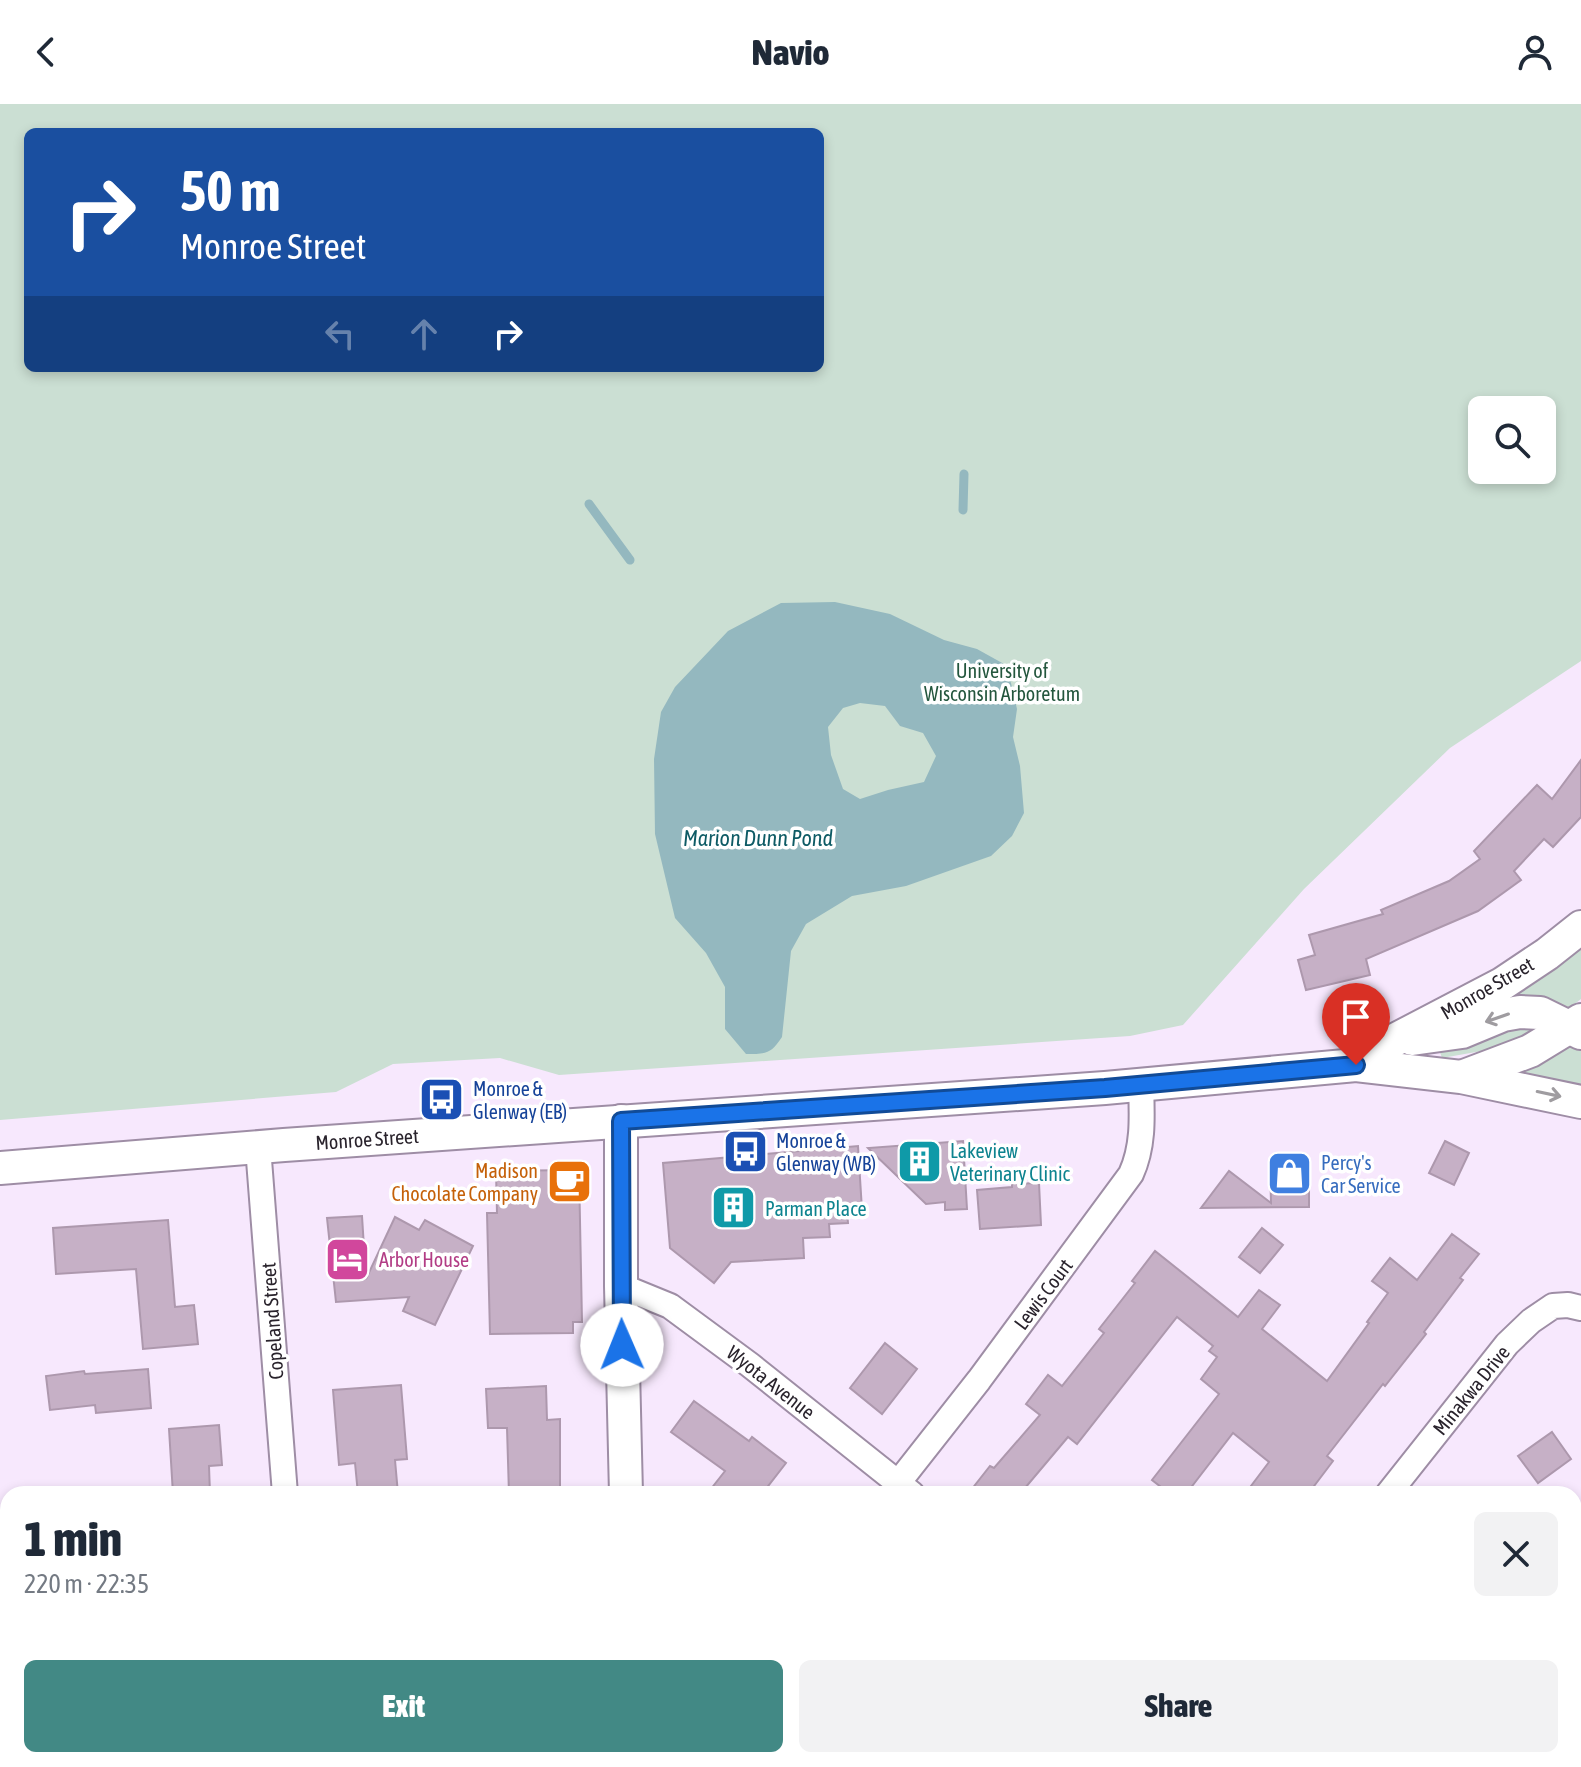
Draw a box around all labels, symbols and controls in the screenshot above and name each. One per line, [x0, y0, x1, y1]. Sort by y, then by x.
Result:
icon: back [24, 30, 68, 74]
icon: person [1513, 30, 1557, 74]
text: Navio [751, 31, 830, 73]
text: 50 m [180, 159, 281, 223]
icon: right [48, 160, 152, 264]
text: Monroe Street [180, 225, 366, 267]
icon: left [318, 312, 362, 356]
icon: ahead [402, 312, 446, 356]
icon: right [486, 312, 530, 356]
map controls [1468, 396, 1556, 484]
button: search [1468, 396, 1556, 484]
park label: University of Wisconsin Arboretum [924, 659, 1080, 705]
water label: Marion Dunn Pond [683, 825, 833, 851]
street label: Monroe Street [1436, 952, 1538, 1024]
pin [1322, 983, 1390, 1065]
icon: arrive [1334, 995, 1378, 1039]
one-way arrow [1485, 1012, 1510, 1027]
bus stop icon: Monroe & Glenway (EB) [418, 1075, 466, 1123]
place label: Monroe & Glenway (EB) [473, 1077, 567, 1123]
one-way arrow [1535, 1087, 1561, 1102]
street label: Monroe Street [315, 1124, 420, 1154]
bus stop icon: Monroe & Glenway (WB) [721, 1127, 769, 1175]
place label: Monroe & Glenway (WB) [776, 1129, 876, 1175]
building icon: Lakeview Veterinary Clinic [895, 1137, 943, 1185]
place label: Lakeview Veterinary Clinic [950, 1139, 1070, 1185]
shop icon: Percy's Car Service [1266, 1150, 1314, 1198]
place label: Percy's Car Service [1321, 1151, 1401, 1197]
cafe icon: Madison Chocolate Company [545, 1157, 593, 1205]
place label: Madison Chocolate Company [392, 1159, 538, 1205]
building icon: Parman Place [710, 1184, 758, 1232]
place label: Parman Place [765, 1197, 867, 1220]
hotel icon: Arbor House [324, 1235, 372, 1283]
place label: Arbor House [379, 1248, 469, 1271]
street label: Lewis Court [1009, 1254, 1077, 1334]
street label: Copeland Street [256, 1261, 288, 1380]
position arrow [580, 1303, 664, 1387]
street label: Wyota Avenue [723, 1341, 819, 1423]
street label: Minakwa Drive [1428, 1341, 1514, 1439]
text: 1 min [24, 1511, 122, 1566]
button: close [1474, 1512, 1558, 1596]
text: 220 m · 22:35 [24, 1569, 149, 1599]
button: Exit [24, 1660, 783, 1752]
button: Share [799, 1660, 1558, 1752]

